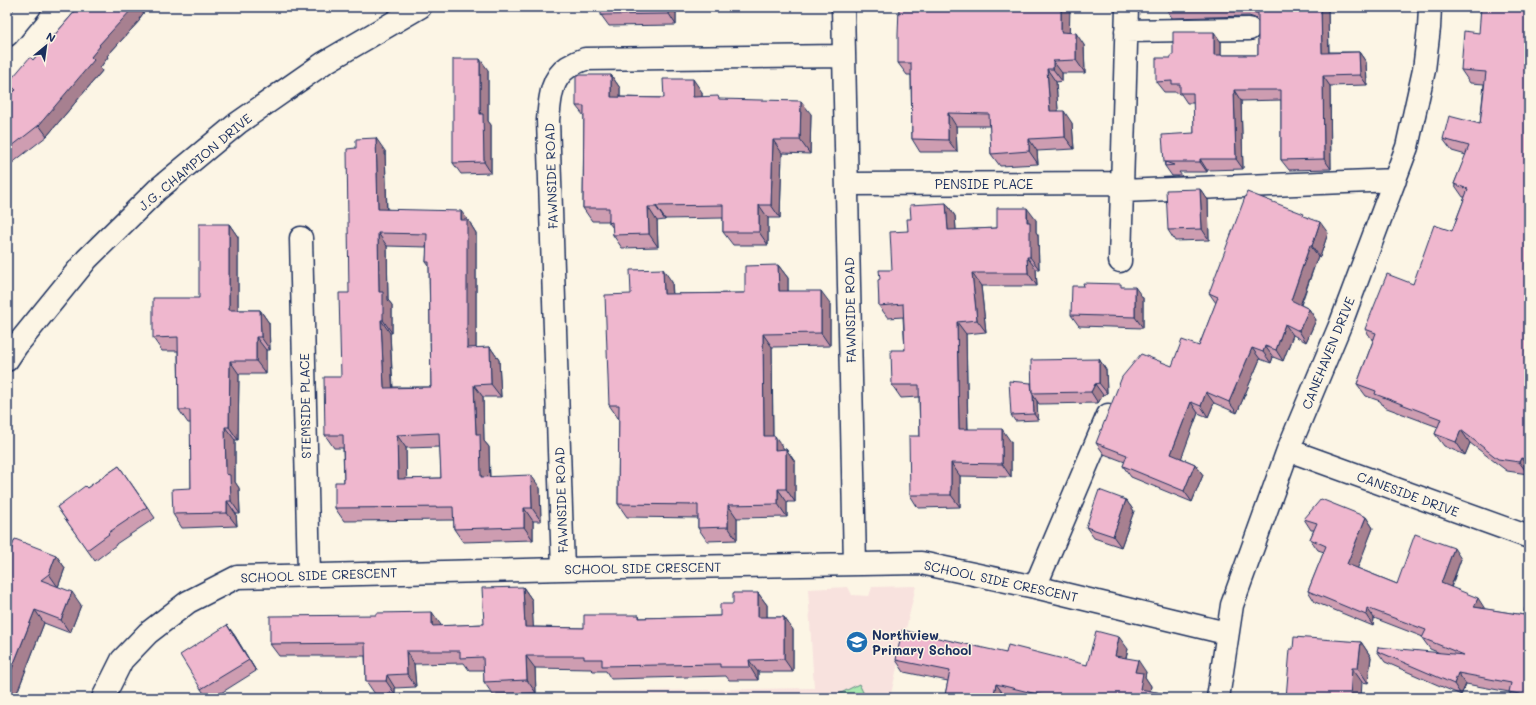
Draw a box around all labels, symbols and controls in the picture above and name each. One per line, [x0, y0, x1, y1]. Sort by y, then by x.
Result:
north arrow [26, 26, 66, 66]
text: N [44, 28, 58, 45]
street label: J.G. CHAMPION DRIVE [134, 109, 255, 214]
street label: FAWNSIDE ROAD [540, 123, 561, 229]
street label: PENSIDE PLACE [935, 175, 1033, 192]
street label: FAWNSIDE ROAD [840, 257, 859, 363]
street label: CANEHAVEN DRIVE [1297, 294, 1358, 412]
street label: STEMSIDE PLACE [295, 353, 314, 459]
street label: FAWNSIDE ROAD [550, 447, 571, 553]
street label: CANESIDE DRIVE [1355, 467, 1462, 520]
street label: SCHOOL SIDE CRESCENT [923, 556, 1080, 605]
street label: SCHOOL SIDE CRESCENT [564, 558, 722, 577]
street label: SCHOOL SIDE CRESCENT [240, 563, 398, 586]
place label: Northview Primary School [872, 626, 972, 659]
school or university icon: Northview Primary School [844, 629, 870, 655]

